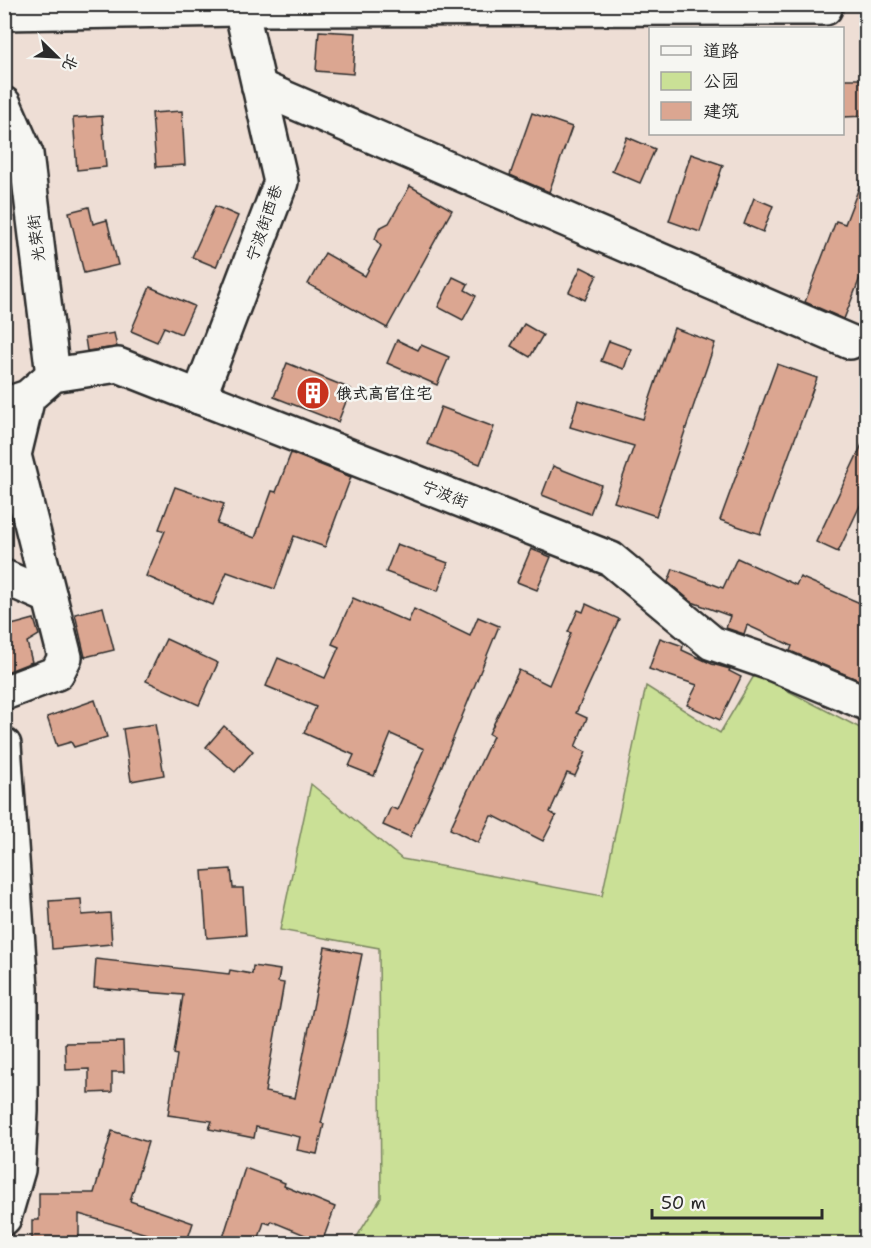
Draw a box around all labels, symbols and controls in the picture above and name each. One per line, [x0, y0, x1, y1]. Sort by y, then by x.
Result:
north arrow [27, 27, 87, 87]
legend [649, 27, 844, 135]
text: 道路 [703, 39, 739, 63]
text: 北 [57, 51, 83, 74]
text: 公园 [703, 69, 739, 93]
text: 建筑 [703, 99, 739, 123]
street label: 宁波街西巷 [241, 182, 287, 264]
street label: 光荣街 [23, 213, 49, 263]
building icon: 俄式高官住宅 [295, 375, 331, 411]
place label: 俄式高官住宅 [336, 383, 432, 404]
street label: 宁波街 [419, 476, 471, 512]
scale bar [652, 1182, 822, 1220]
text: 50 m [661, 1191, 706, 1215]

